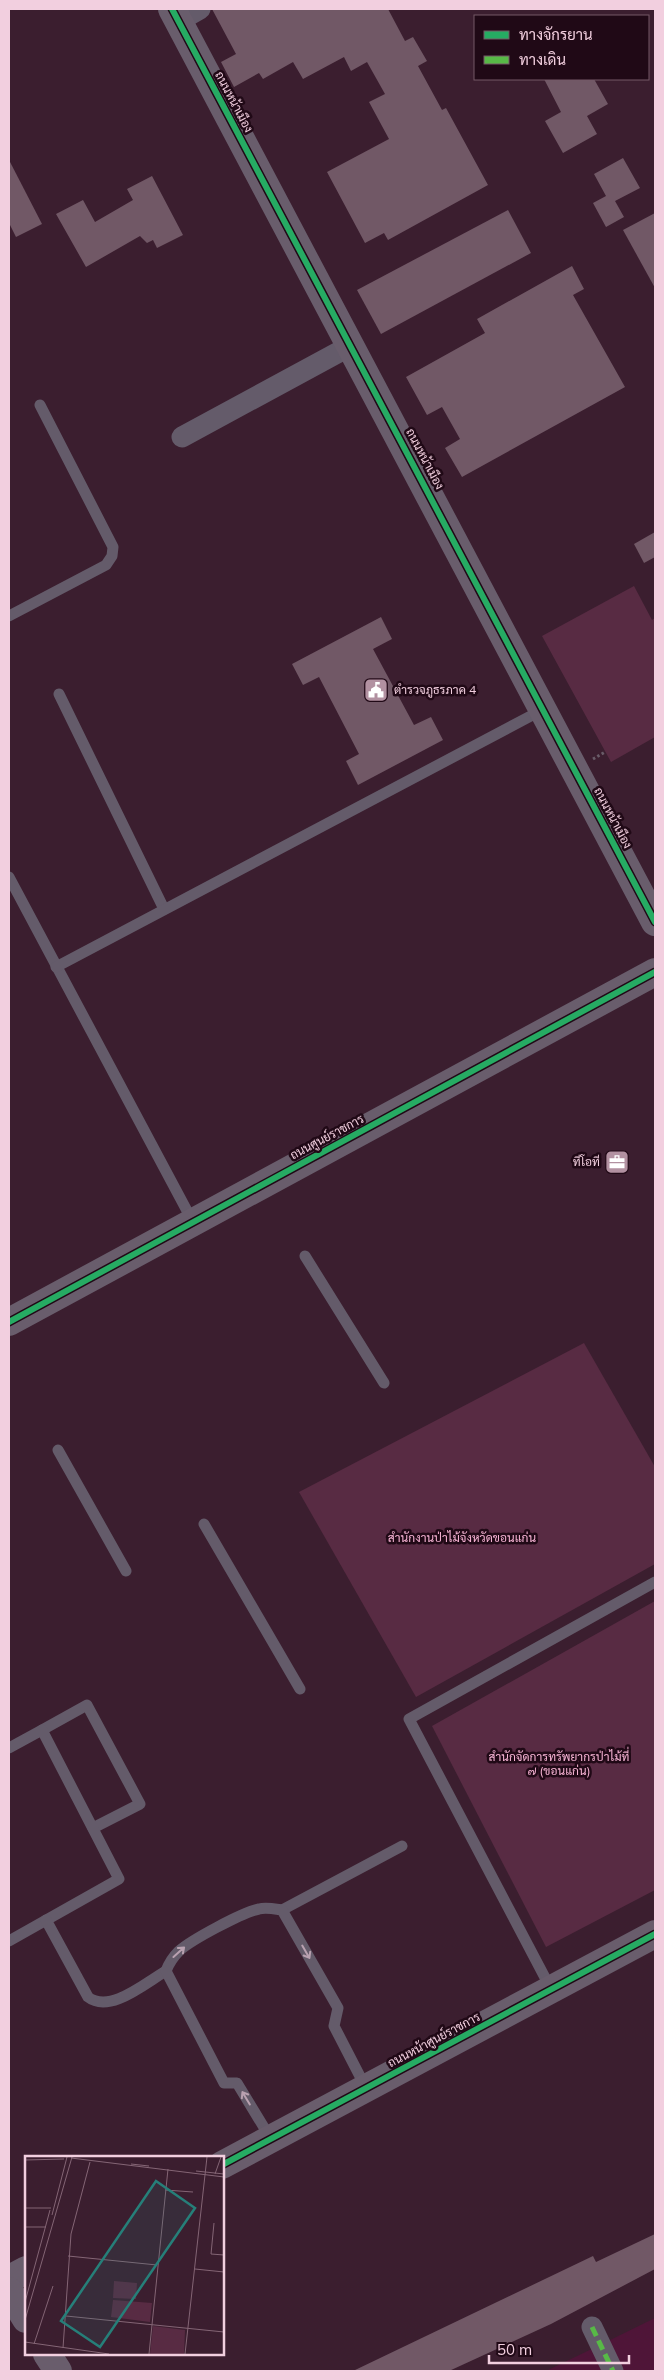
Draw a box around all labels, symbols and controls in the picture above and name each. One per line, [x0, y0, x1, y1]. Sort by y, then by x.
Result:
legend [474, 15, 649, 80]
text: ทางจักรยาน [519, 25, 593, 44]
text: ทางเดิน [519, 50, 566, 69]
street label: ถนนหน้าเมือง [212, 69, 257, 135]
street label: ถนนหน้าเมือง [403, 426, 448, 492]
public building icon: ตำรวจภูธรภาค 4 [363, 677, 389, 703]
place label: ตำรวจภูธรภาค 4 [394, 682, 476, 698]
street label: ถนนหน้าเมือง [591, 785, 636, 851]
street label: ถนนศูนย์ราชการ [287, 1111, 367, 1163]
office icon: ทีโอที [604, 1149, 630, 1175]
place label: ทีโอที [573, 1154, 600, 1169]
park label: สำนักงานป่าไม้จังหวัดขอนแก่น [388, 1530, 536, 1545]
park label: สำนักจัดการทรัพยากรป่าไม้ที่ ๗ (ขอนแก่น) [488, 1746, 630, 1778]
one-way arrow [301, 1944, 311, 1959]
one-way arrow [173, 1946, 186, 1958]
street label: ถนนหน้าศูนย์ราชการ [385, 2009, 483, 2071]
one-way arrow [240, 2091, 250, 2105]
inset map [25, 2156, 224, 2355]
scale bar [489, 2332, 629, 2364]
text: 50 m [497, 2340, 532, 2359]

